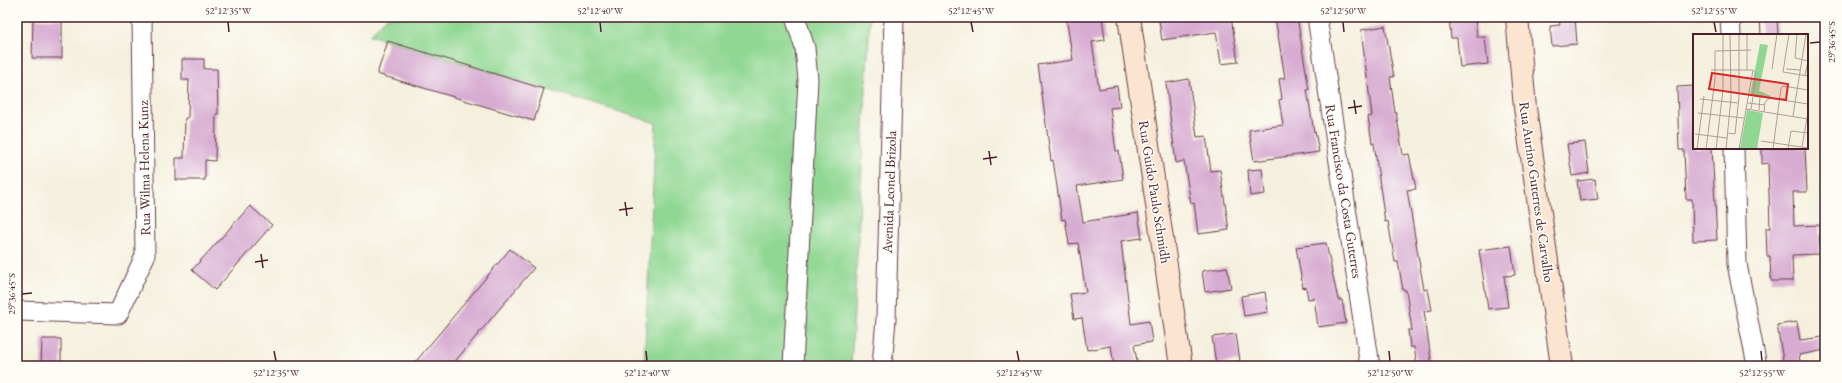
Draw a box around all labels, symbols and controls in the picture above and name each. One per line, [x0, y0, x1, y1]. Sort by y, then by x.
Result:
text: 52°12'35"W [205, 4, 252, 17]
text: 52°12'40"W [577, 4, 624, 17]
text: 52°12'45"W [948, 4, 995, 17]
text: 52°12'50"W [1320, 4, 1367, 17]
text: 52°12'55"W [1691, 4, 1738, 17]
text: 29°36'45"S [1825, 21, 1838, 63]
inset map [1693, 34, 1808, 149]
street label: Rua Wilma Helena Kunz [134, 99, 154, 236]
street label: Rua Aurino Guterres de Carvalho [1515, 101, 1559, 284]
street label: Rua Francisco da Costa Guterres [1321, 103, 1367, 280]
street label: Rua Guido Paulo Schmidh [1135, 119, 1175, 265]
street label: Avenida Leonel Brizola [878, 130, 900, 255]
text: 29°36'45"S [5, 273, 18, 315]
text: 52°12'35"W [253, 366, 300, 379]
text: 52°12'40"W [624, 366, 671, 379]
text: 52°12'45"W [996, 366, 1043, 379]
text: 52°12'50"W [1367, 366, 1414, 379]
text: 52°12'55"W [1739, 366, 1786, 379]

